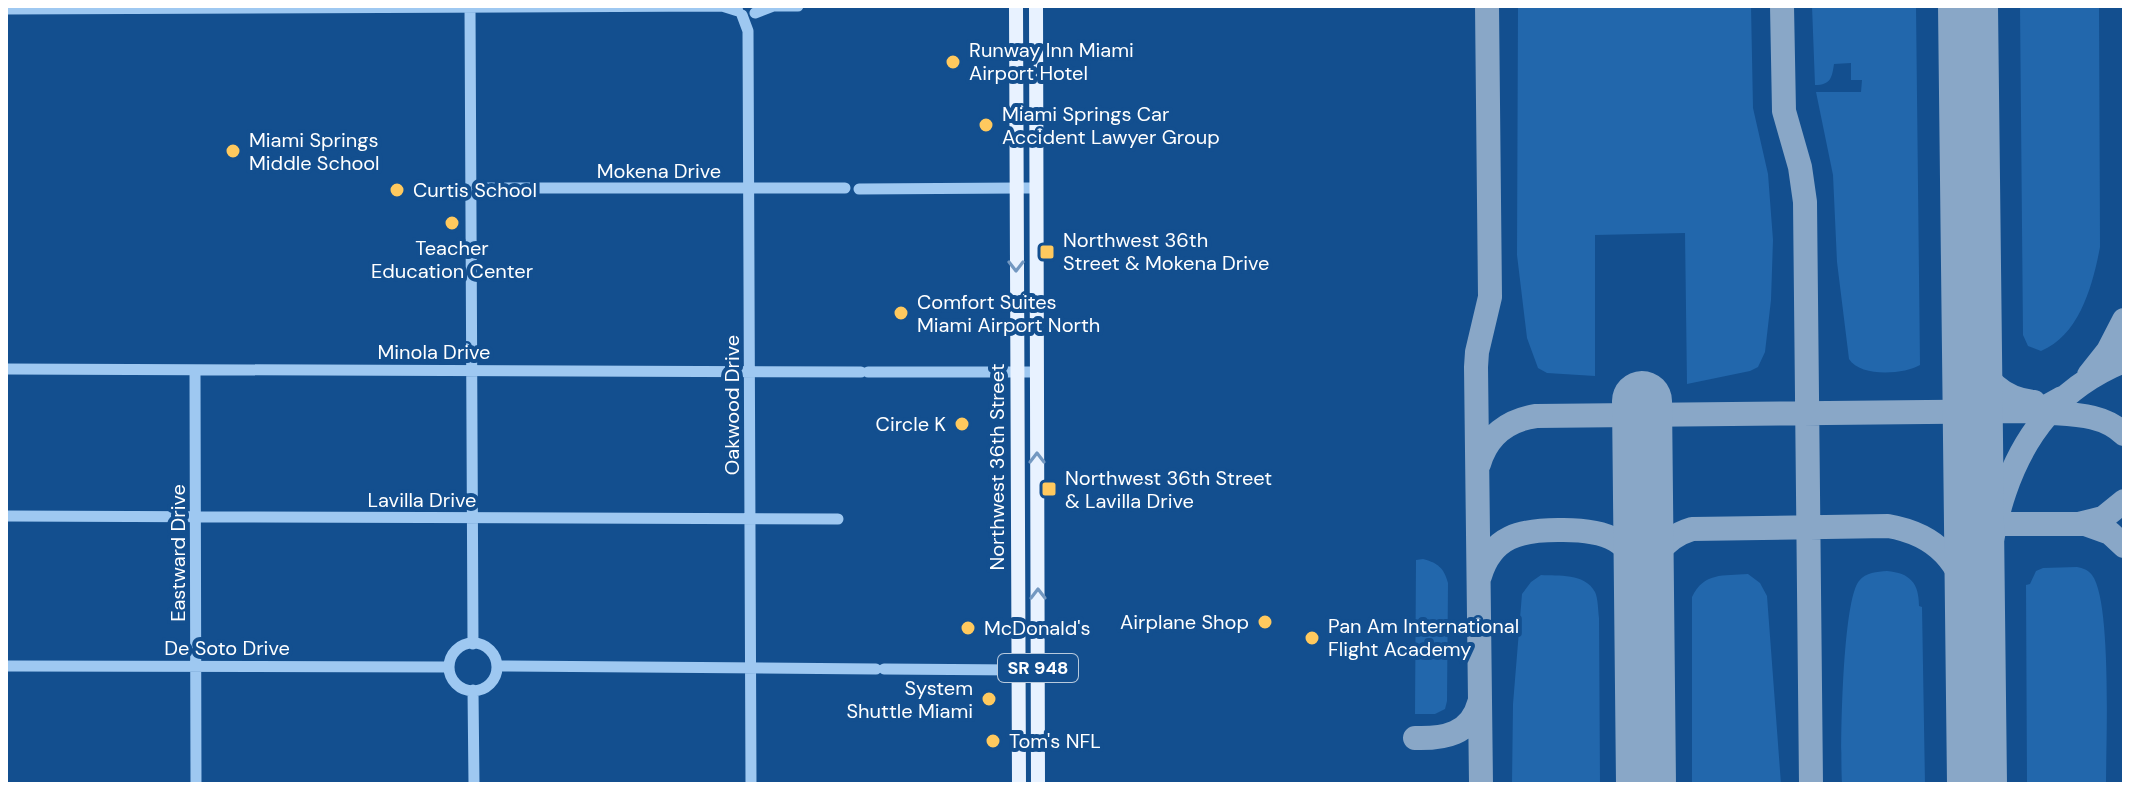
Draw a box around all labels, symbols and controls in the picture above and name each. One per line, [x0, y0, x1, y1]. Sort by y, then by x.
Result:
place label: Runway Inn Miami Airport Hotel [969, 37, 1134, 86]
marker: Runway Inn Miami Airport Hotel [944, 53, 962, 71]
place label: Miami Springs Car Accident Lawyer Group [1002, 101, 1220, 150]
marker: Miami Springs Car Accident Lawyer Group [977, 116, 995, 134]
place label: Miami Springs Middle School [249, 127, 380, 176]
marker: Miami Springs Middle School [224, 142, 242, 160]
street label: Mokena Drive [597, 158, 721, 184]
place label: Curtis School [413, 177, 537, 203]
marker: Curtis School [388, 181, 406, 199]
marker: Teacher Education Center [443, 214, 461, 232]
place label: Northwest 36th Street & Mokena Drive [1063, 227, 1269, 276]
place label: Teacher Education Center [371, 235, 533, 284]
marker: Northwest 36th Street & Mokena Drive [1038, 243, 1056, 261]
one-way arrow [1007, 260, 1025, 273]
place label: Comfort Suites Miami Airport North [917, 289, 1100, 338]
marker: Comfort Suites Miami Airport North [892, 304, 910, 322]
street label: Oakwood Drive [719, 335, 745, 475]
street label: Minola Drive [378, 339, 490, 365]
street label: Northwest 36th Street [984, 363, 1010, 571]
place label: Circle K [876, 411, 946, 437]
marker: Circle K [953, 415, 971, 433]
one-way arrow [1028, 451, 1046, 464]
place label: Northwest 36th Street & Lavilla Drive [1065, 465, 1272, 514]
marker: Northwest 36th Street & Lavilla Drive [1040, 480, 1058, 498]
street label: Eastward Drive [165, 484, 191, 622]
street label: Lavilla Drive [368, 487, 476, 513]
one-way arrow [1029, 587, 1047, 600]
place label: Airplane Shop [1120, 609, 1249, 635]
marker: Airplane Shop [1256, 613, 1274, 631]
place label: Pan Am International Flight Academy [1328, 613, 1519, 662]
place label: McDonald's [984, 615, 1090, 641]
marker: McDonald's [959, 619, 977, 637]
marker: Pan Am International Flight Academy [1303, 629, 1321, 647]
street label: De Soto Drive [164, 635, 290, 661]
road number: SR 948 [998, 654, 1078, 682]
place label: System Shuttle Miami [847, 675, 973, 724]
marker: System Shuttle Miami [980, 690, 998, 708]
place label: Tom's NFL [1009, 728, 1101, 754]
marker: Tom's NFL [984, 732, 1002, 750]

